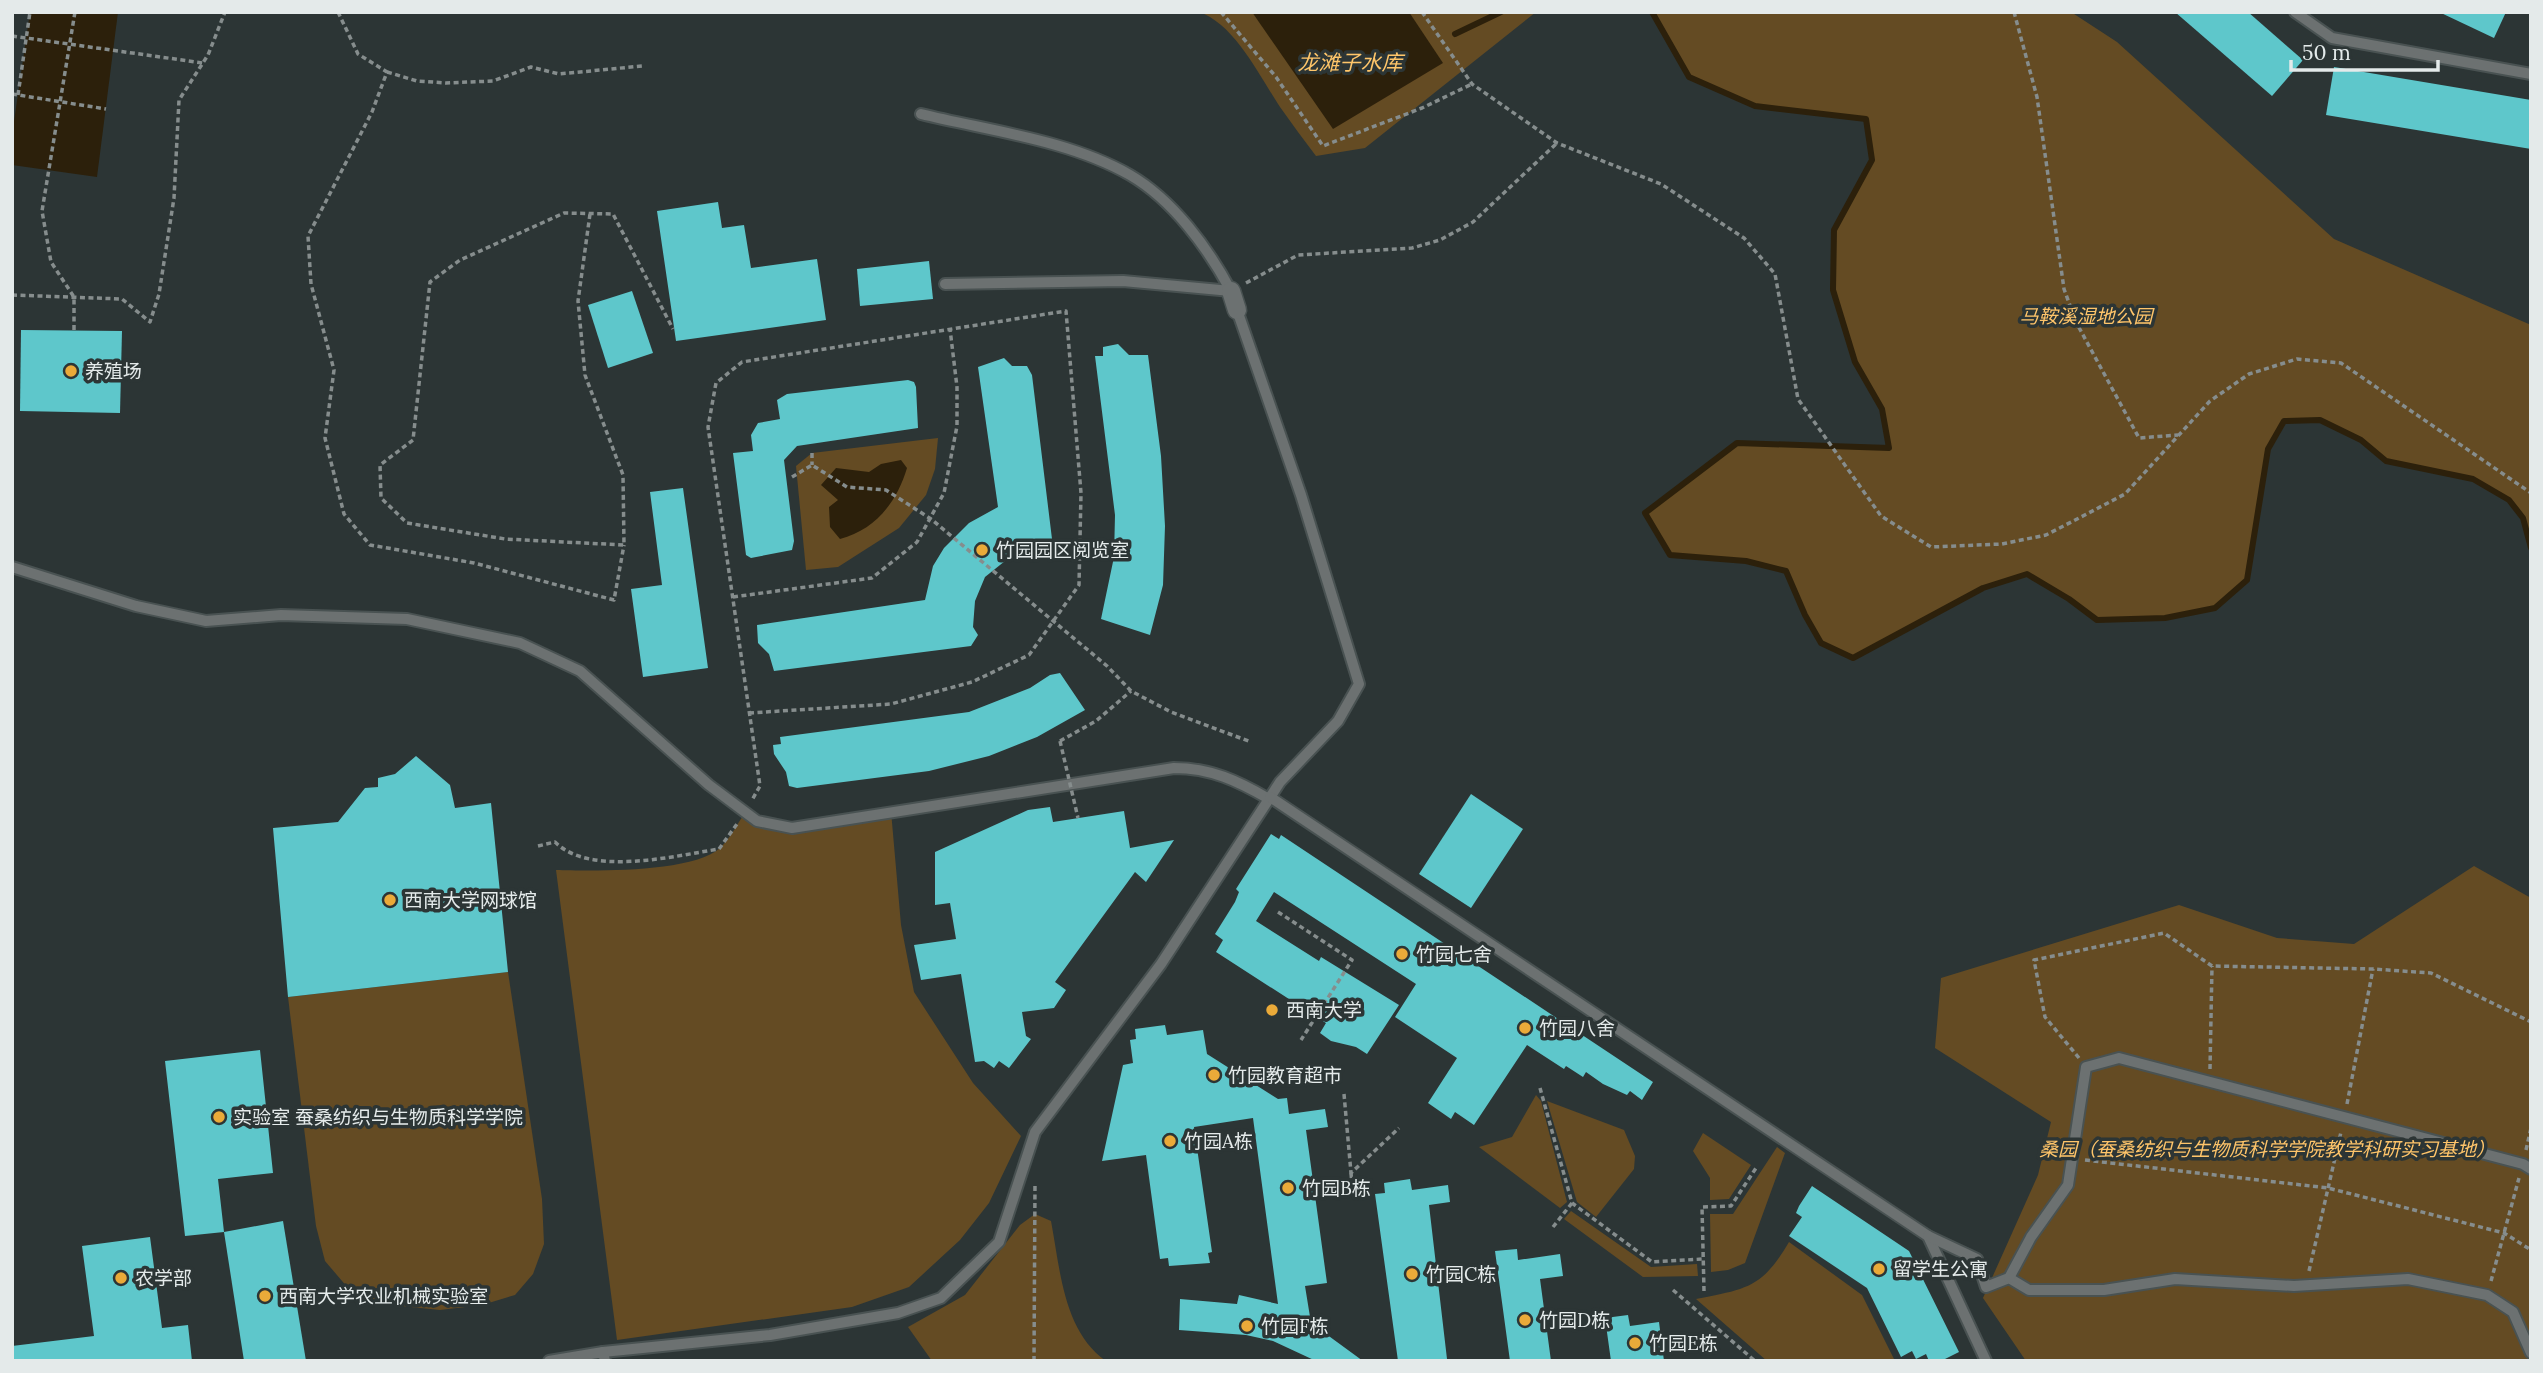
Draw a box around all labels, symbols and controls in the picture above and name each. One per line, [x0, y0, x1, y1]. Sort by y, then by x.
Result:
scale bar [2291, 28, 2438, 72]
text: 50 m [2302, 39, 2351, 66]
water label: 龙滩子水库 [1298, 49, 1405, 76]
park label: 马鞍溪湿地公园 [2019, 304, 2155, 328]
place label: 养殖场 [85, 359, 142, 383]
marker: 养殖场 [63, 363, 79, 379]
place label: 竹园园区阅览室 [996, 538, 1129, 562]
marker: 竹园园区阅览室 [974, 542, 990, 558]
place label: 西南大学网球馆 [404, 888, 537, 912]
marker: 西南大学网球馆 [382, 892, 398, 908]
place label: 竹园七舍 [1416, 942, 1492, 966]
marker: 竹园七舍 [1394, 946, 1410, 962]
place label: 西南大学 [1286, 998, 1362, 1022]
marker: 西南大学 [1264, 1002, 1280, 1018]
place label: 竹园八舍 [1539, 1016, 1615, 1040]
marker: 竹园八舍 [1517, 1020, 1533, 1036]
place label: 竹园教育超市 [1228, 1063, 1342, 1087]
marker: 竹园教育超市 [1206, 1067, 1222, 1083]
place label: 实验室 蚕桑纺织与生物质科学学院 [233, 1105, 523, 1129]
marker: 实验室 蚕桑纺织与生物质科学学院 [211, 1109, 227, 1125]
place label: 竹园A栋 [1184, 1129, 1253, 1153]
marker: 竹园A栋 [1162, 1133, 1178, 1149]
park label: 桑园（蚕桑纺织与生物质科学学院教学科研实习基地） [2039, 1137, 2495, 1161]
place label: 竹园B栋 [1302, 1176, 1371, 1200]
marker: 竹园B栋 [1280, 1180, 1296, 1196]
place label: 留学生公寓 [1893, 1257, 1988, 1281]
marker: 留学生公寓 [1871, 1261, 1887, 1277]
place label: 竹园C栋 [1426, 1262, 1496, 1286]
place label: 农学部 [135, 1266, 192, 1290]
marker: 竹园C栋 [1404, 1266, 1420, 1282]
marker: 农学部 [113, 1270, 129, 1286]
place label: 西南大学农业机械实验室 [279, 1284, 488, 1308]
marker: 西南大学农业机械实验室 [257, 1288, 273, 1304]
place label: 竹园D栋 [1539, 1308, 1610, 1332]
marker: 竹园D栋 [1517, 1312, 1533, 1328]
place label: 竹园F栋 [1261, 1314, 1328, 1338]
marker: 竹园F栋 [1239, 1318, 1255, 1334]
place label: 竹园E栋 [1649, 1331, 1718, 1355]
marker: 竹园E栋 [1627, 1335, 1643, 1351]

